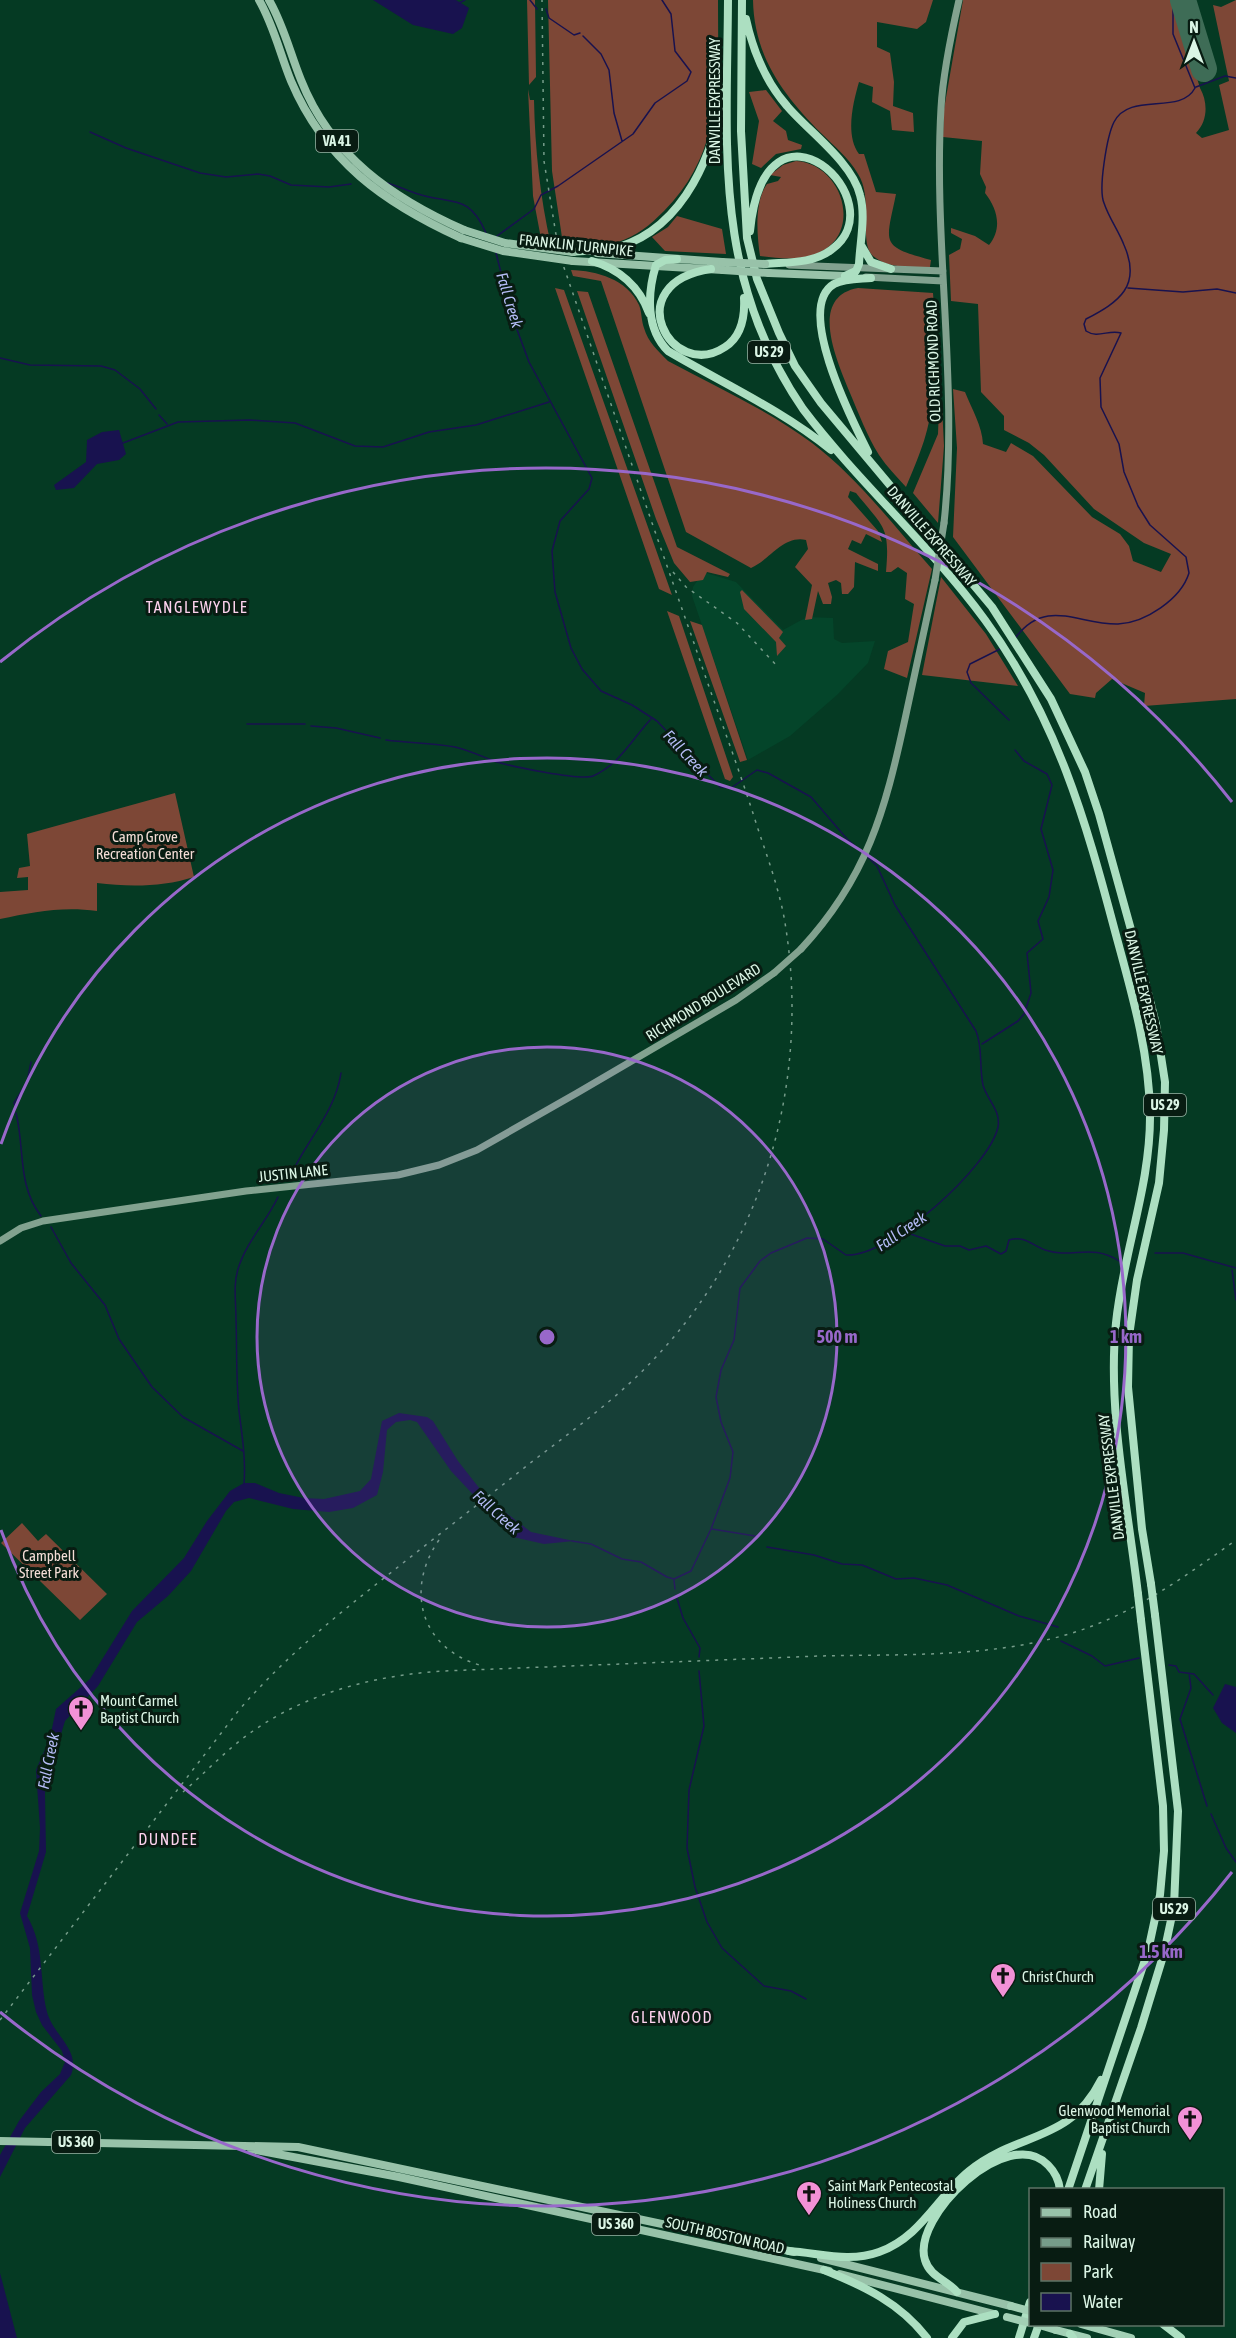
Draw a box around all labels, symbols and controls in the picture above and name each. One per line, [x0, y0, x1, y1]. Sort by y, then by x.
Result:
north arrow [1164, 12, 1224, 72]
text: N [1189, 18, 1199, 36]
street label: DANVILLE EXPRESSWAY [706, 37, 723, 164]
road number: VA 41 [316, 130, 358, 152]
street label: FRANKLIN TURNPIKE [518, 231, 634, 259]
water label: Fall Creek [493, 270, 527, 331]
street label: OLD RICHMOND ROAD [922, 300, 944, 422]
road number: US 29 [748, 341, 790, 363]
street label: DANVILLE EXPRESSWAY [884, 483, 980, 590]
district label: TANGLEWYDLE [146, 598, 248, 616]
water label: Fall Creek [660, 726, 713, 781]
park label: Camp Grove Recreation Center [96, 828, 195, 862]
street label: DANVILLE EXPRESSWAY [1121, 928, 1167, 1056]
street label: RICHMOND BOULEVARD [642, 960, 764, 1044]
road number: US 29 [1144, 1094, 1186, 1116]
street label: JUSTIN LANE [257, 1161, 329, 1185]
water label: Fall Creek [872, 1207, 930, 1254]
text: 500 m [817, 1326, 857, 1347]
text: 1 km [1110, 1326, 1142, 1347]
centre of rings [537, 1327, 557, 1347]
street label: DANVILLE EXPRESSWAY [1095, 1413, 1127, 1541]
water label: Fall Creek [470, 1486, 525, 1538]
park label: Campbell Street Park [19, 1547, 79, 1581]
place label: Mount Carmel Baptist Church [100, 1692, 179, 1726]
church icon: Mount Carmel Baptist Church [66, 1694, 96, 1732]
water label: Fall Creek [34, 1730, 62, 1791]
district label: DUNDEE [138, 1830, 198, 1848]
road number: US 29 [1153, 1898, 1195, 1920]
text: 1.5 km [1139, 1941, 1183, 1962]
church icon: Christ Church [988, 1961, 1018, 1999]
place label: Christ Church [1022, 1968, 1094, 1985]
district label: GLENWOOD [631, 2008, 713, 2026]
place label: Glenwood Memorial Baptist Church [1059, 2102, 1170, 2136]
church icon: Glenwood Memorial Baptist Church [1175, 2104, 1205, 2142]
road number: US 360 [52, 2131, 100, 2153]
place label: Saint Mark Pentecostal Holiness Church [828, 2177, 954, 2211]
church icon: Saint Mark Pentecostal Holiness Church [794, 2179, 824, 2217]
legend [1029, 2188, 1224, 2326]
text: Road [1083, 2201, 1117, 2222]
road number: US 360 [592, 2213, 640, 2235]
street label: SOUTH BOSTON ROAD [664, 2213, 786, 2257]
text: Railway [1083, 2231, 1135, 2252]
text: Park [1083, 2261, 1113, 2282]
text: Water [1083, 2291, 1123, 2312]

